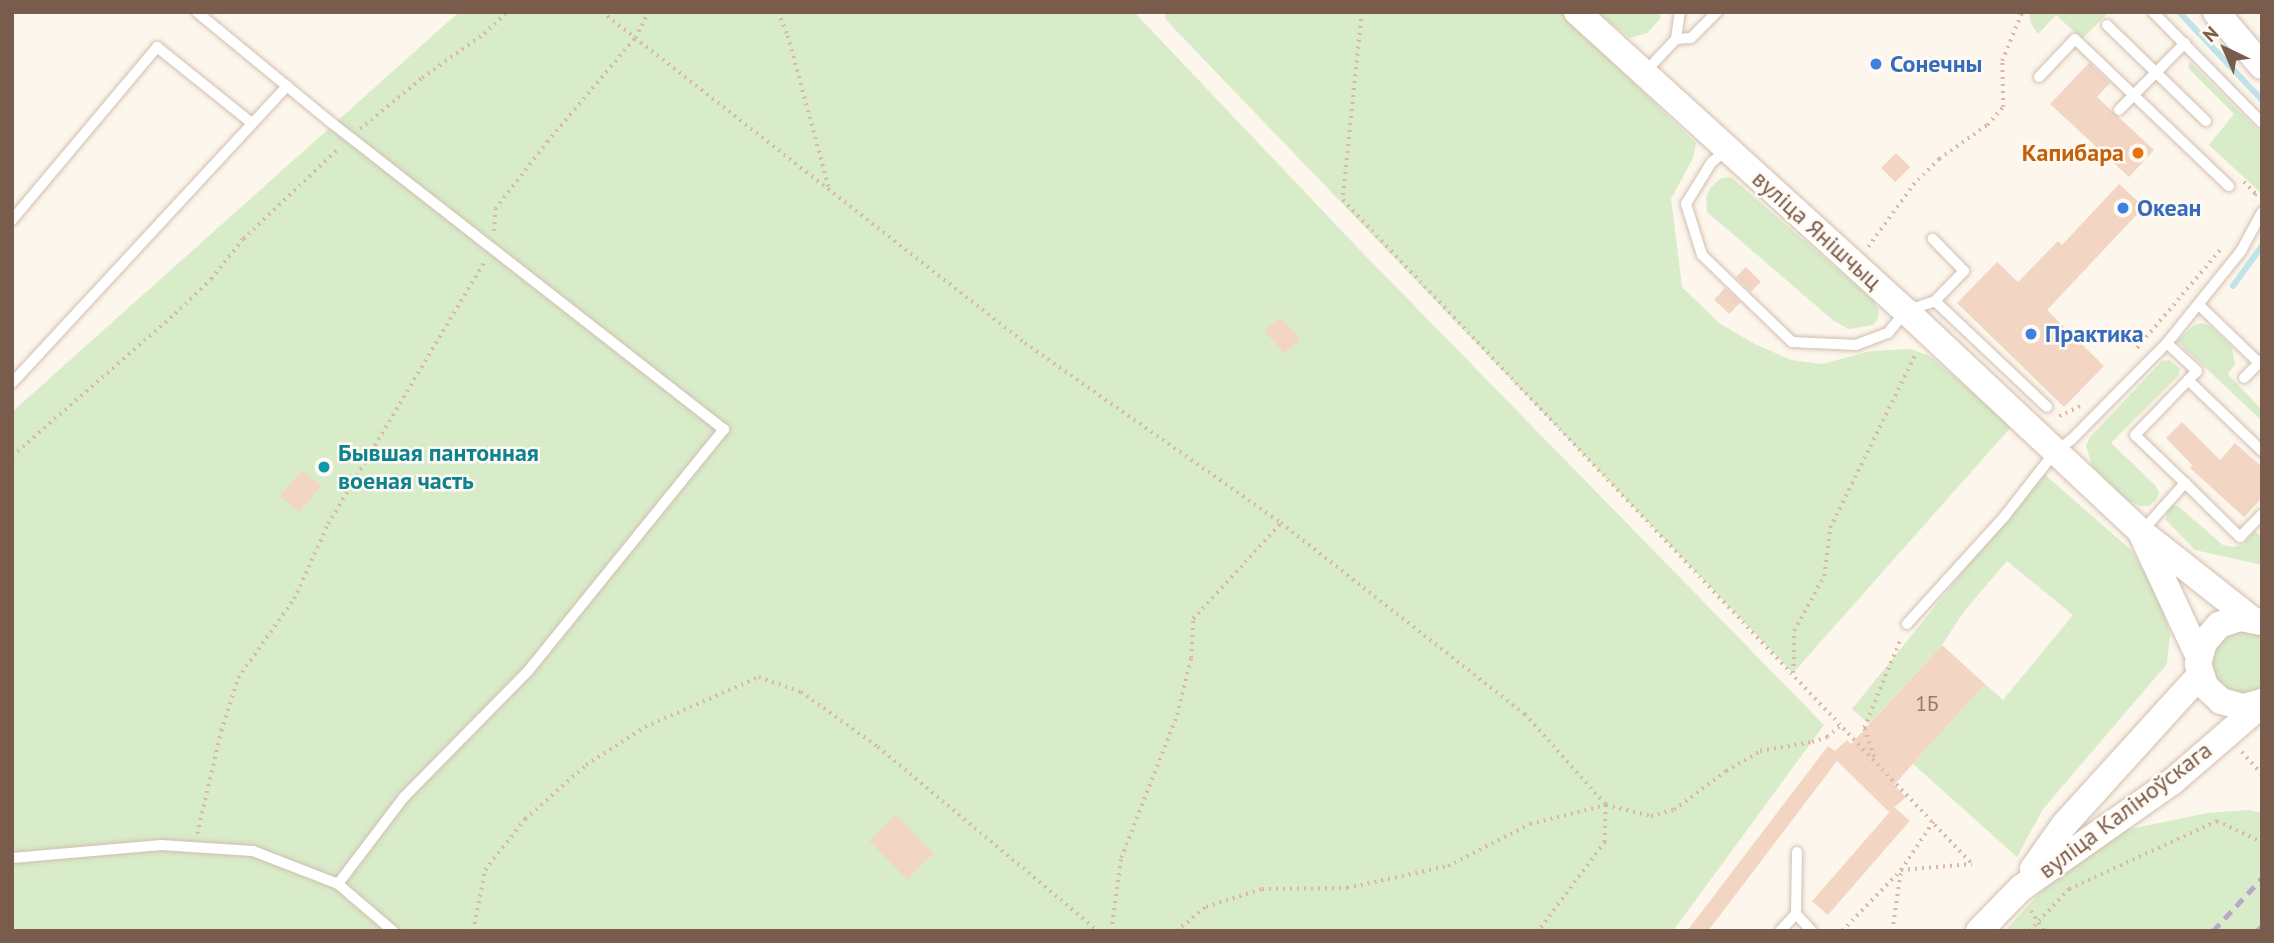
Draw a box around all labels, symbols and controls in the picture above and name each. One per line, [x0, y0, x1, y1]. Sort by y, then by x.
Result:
north arrow [2190, 14, 2260, 84]
text: N [2198, 21, 2223, 47]
place label: Сонечны [1890, 50, 1982, 78]
marker: Сонечны [1868, 56, 1884, 72]
place label: Капибара [2022, 139, 2124, 167]
marker: Капибара [2130, 145, 2146, 161]
street label: вуліца Янішчыц [1746, 164, 1888, 296]
place label: Океан [2137, 194, 2201, 222]
marker: Океан [2115, 200, 2131, 216]
place label: Практика [2045, 320, 2144, 348]
marker: Практика [2023, 326, 2039, 342]
place label: Бывшая пантонная военая часть [338, 439, 539, 495]
marker: Бывшая пантонная военая часть [316, 459, 332, 475]
house number: 1Б [1916, 691, 1938, 717]
street label: вуліца Каліноўскага [2033, 735, 2217, 885]

